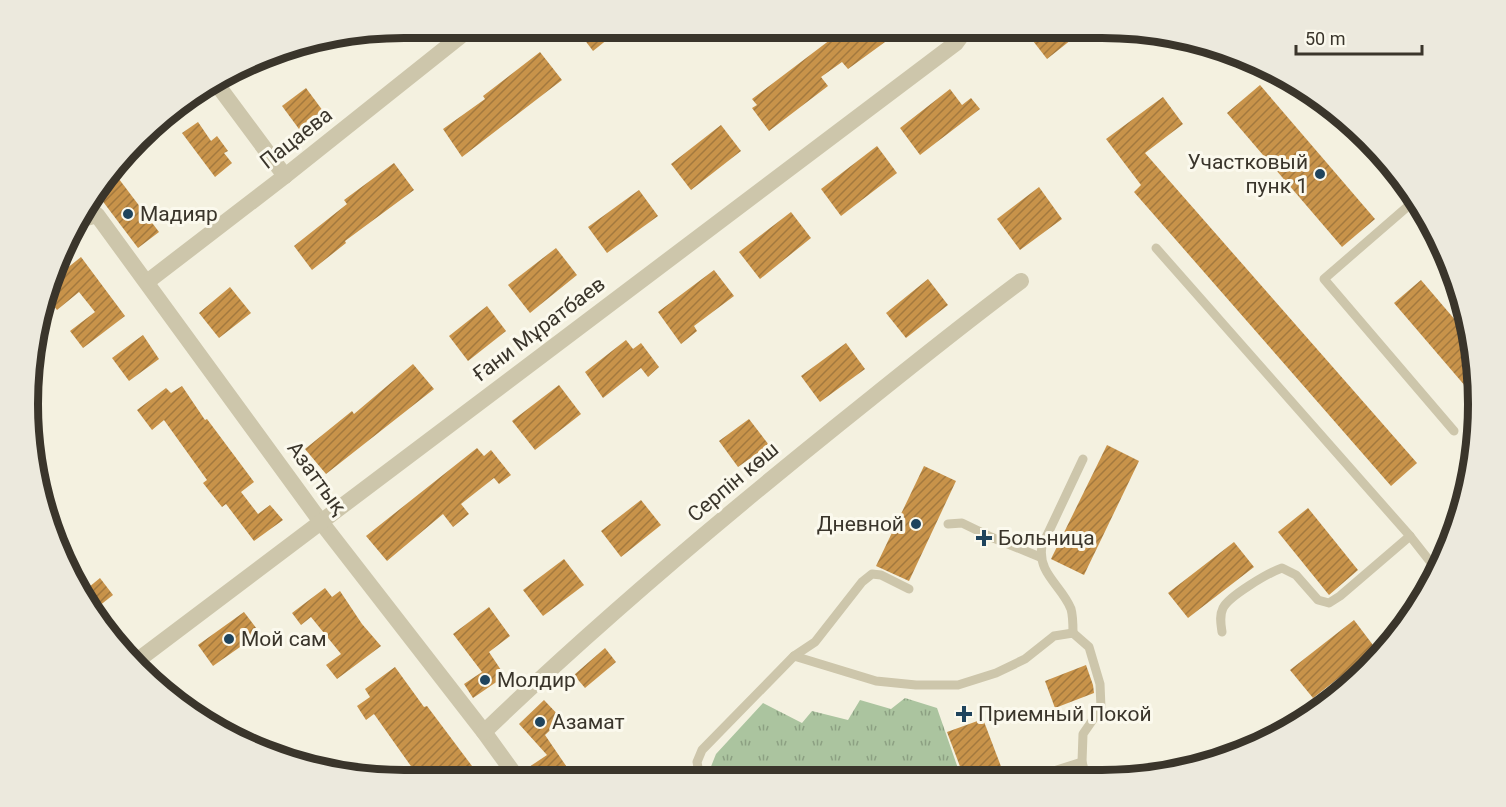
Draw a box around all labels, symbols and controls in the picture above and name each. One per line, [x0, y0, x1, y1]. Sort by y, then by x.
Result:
scale bar [1296, 18, 1422, 56]
text: 50 m [1305, 28, 1345, 49]
street label: Пацаева [255, 102, 337, 174]
place label: Участковый пунк 1 [1188, 150, 1308, 198]
marker: Участковый пунк 1 [1313, 167, 1327, 181]
place label: Мадияр [140, 202, 218, 226]
marker: Мадияр [121, 207, 135, 221]
street label: Ғани Мұратбаев [468, 272, 610, 386]
street label: Азаттық [282, 437, 352, 519]
street label: Серпін көш [683, 437, 783, 527]
place label: Дневной [817, 512, 904, 536]
marker: Дневной [909, 517, 923, 531]
place label: Больница [998, 526, 1095, 550]
marker: Больница [975, 529, 993, 547]
place label: Мой сам [241, 627, 327, 651]
marker: Мой сам [222, 632, 236, 646]
place label: Молдир [497, 668, 576, 692]
marker: Молдир [478, 673, 492, 687]
place label: Приемный Покой [978, 702, 1152, 726]
marker: Приемный Покой [955, 705, 973, 723]
place label: Азамат [552, 710, 625, 734]
marker: Азамат [533, 715, 547, 729]

